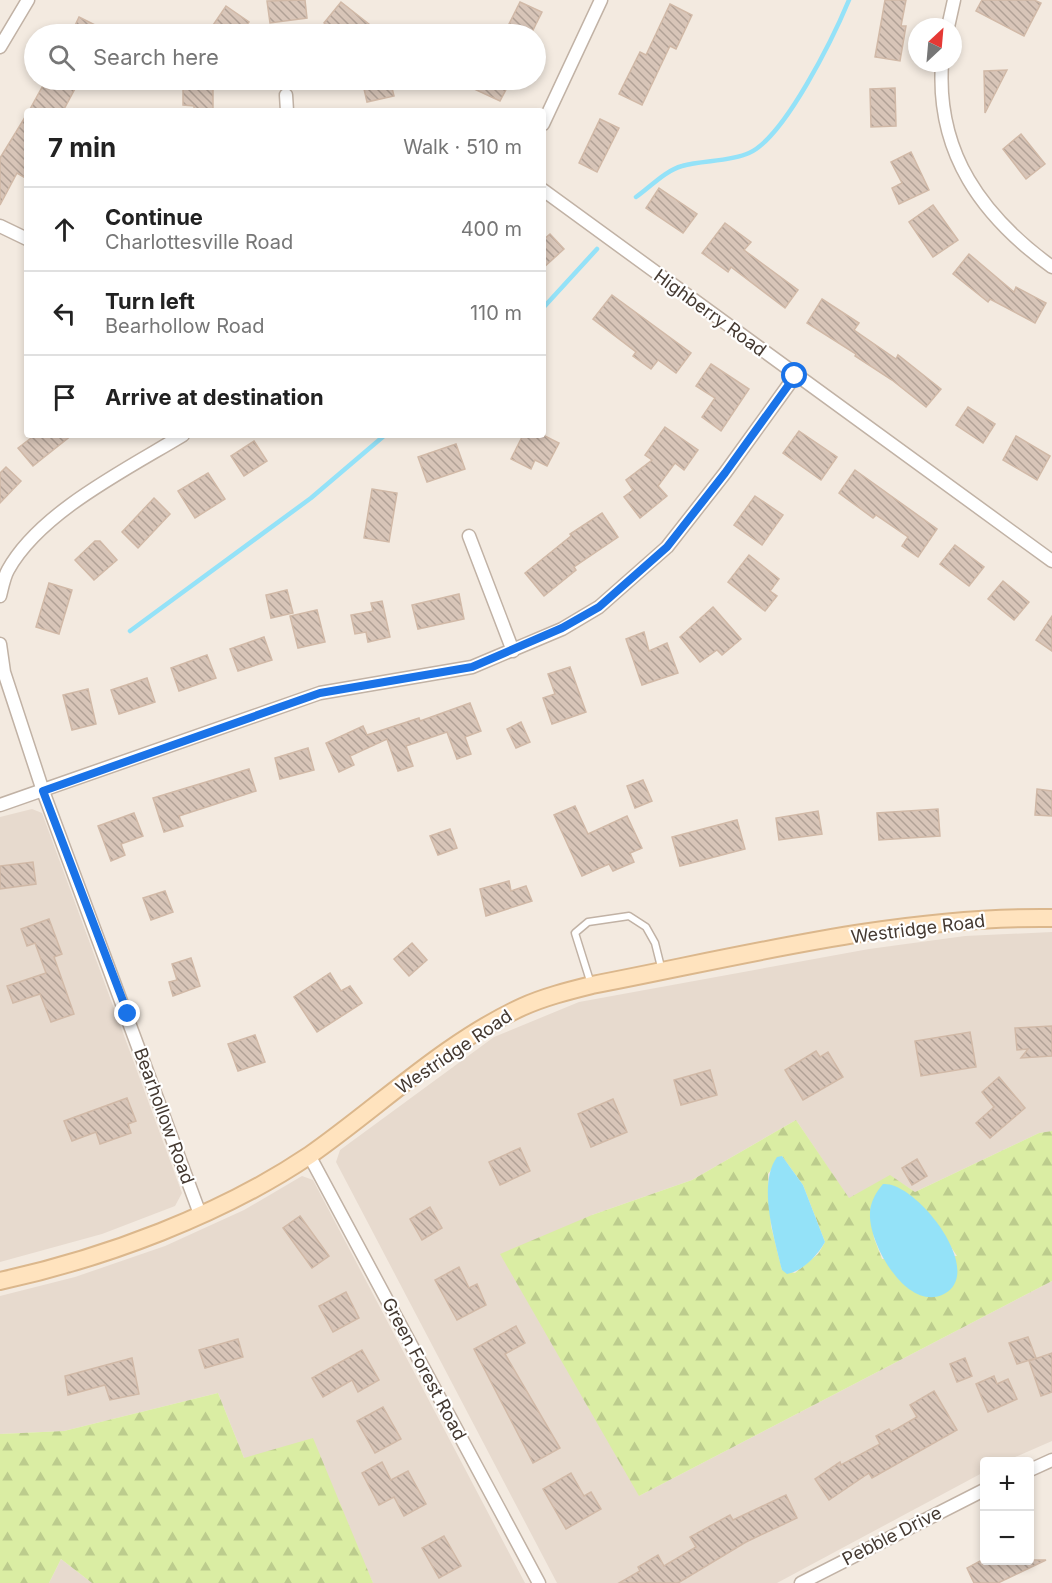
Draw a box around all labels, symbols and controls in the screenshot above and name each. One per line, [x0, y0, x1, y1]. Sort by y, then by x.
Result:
north arrow [908, 18, 962, 72]
search box [24, 24, 546, 90]
icon: search [45, 41, 78, 74]
text: Search here [93, 44, 219, 70]
text: 7 min [48, 132, 116, 163]
text: Walk · 510 m [403, 135, 522, 159]
text: Continue [105, 204, 203, 230]
icon: ahead [48, 213, 81, 246]
text: 400 m [461, 217, 522, 241]
text: Charlottesville Road [105, 230, 293, 254]
street label: Highberry Road [650, 265, 771, 360]
text: Turn left [105, 288, 195, 314]
icon: left [48, 297, 81, 330]
text: 110 m [470, 301, 522, 325]
text: Bearhollow Road [105, 314, 264, 338]
route start [781, 362, 807, 388]
icon: arrive [48, 381, 81, 414]
text: Arrive at destination [105, 384, 324, 410]
street label: Westridge Road [850, 910, 986, 947]
route end [114, 1000, 140, 1026]
street label: Westridge Road [392, 1005, 516, 1098]
street label: Bearhollow Road [130, 1045, 199, 1187]
street label: Green Forest Road [378, 1294, 471, 1444]
map controls [980, 1457, 1034, 1565]
button: + [980, 1457, 1034, 1511]
street label: Pebble Drive [839, 1502, 945, 1570]
button: − [980, 1511, 1034, 1565]

